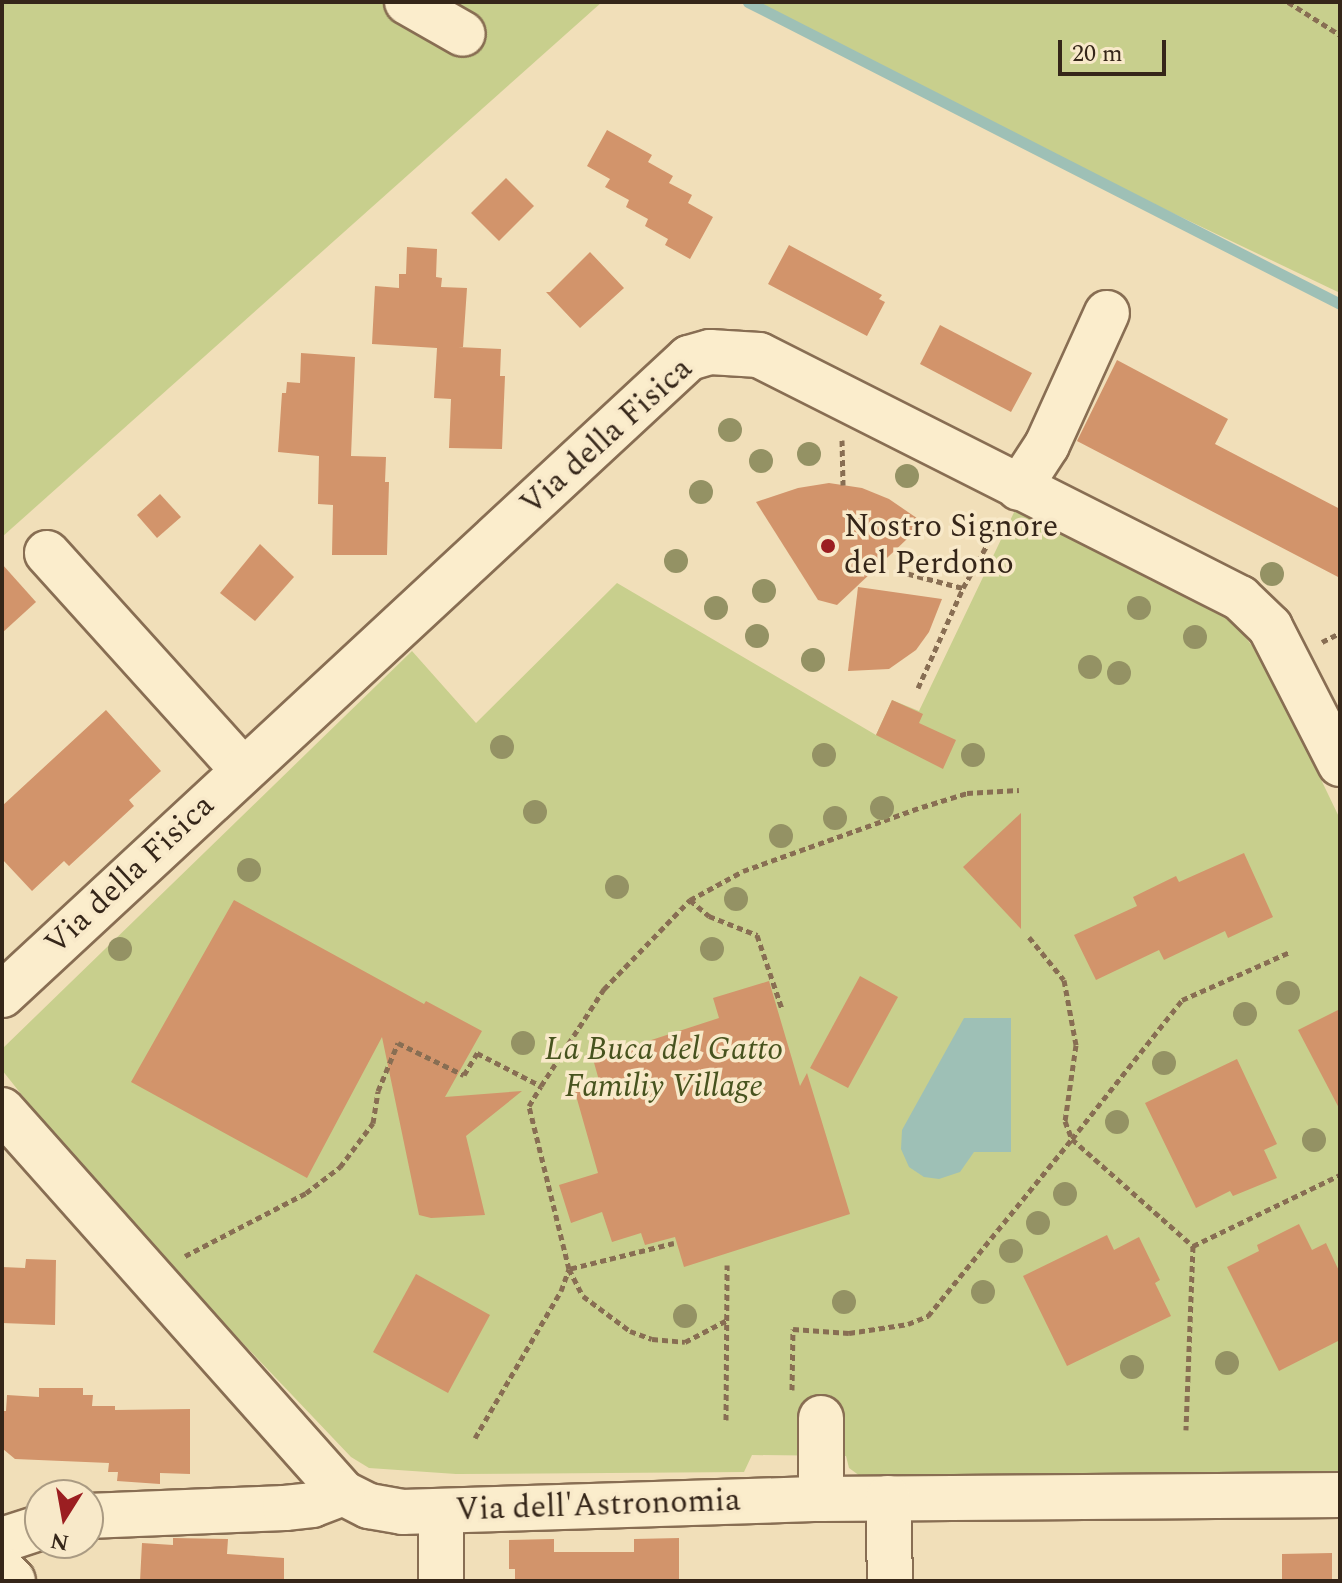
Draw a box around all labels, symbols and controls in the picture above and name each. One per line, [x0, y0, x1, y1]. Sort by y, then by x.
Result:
scale bar [1062, 24, 1170, 74]
text: 20 m [1072, 36, 1123, 72]
street label: Via della Fisica [513, 350, 701, 524]
place label: Nostro Signore del Perdono [844, 509, 1058, 584]
marker: Nostro Signore del Perdono [819, 537, 837, 555]
street label: Via della Fisica [37, 787, 223, 963]
park label: La Buca del Gatto Familiy Village [545, 1032, 783, 1107]
north arrow [24, 1479, 104, 1559]
street label: Via dell'Astronomia [455, 1482, 741, 1530]
text: N [48, 1523, 72, 1559]

